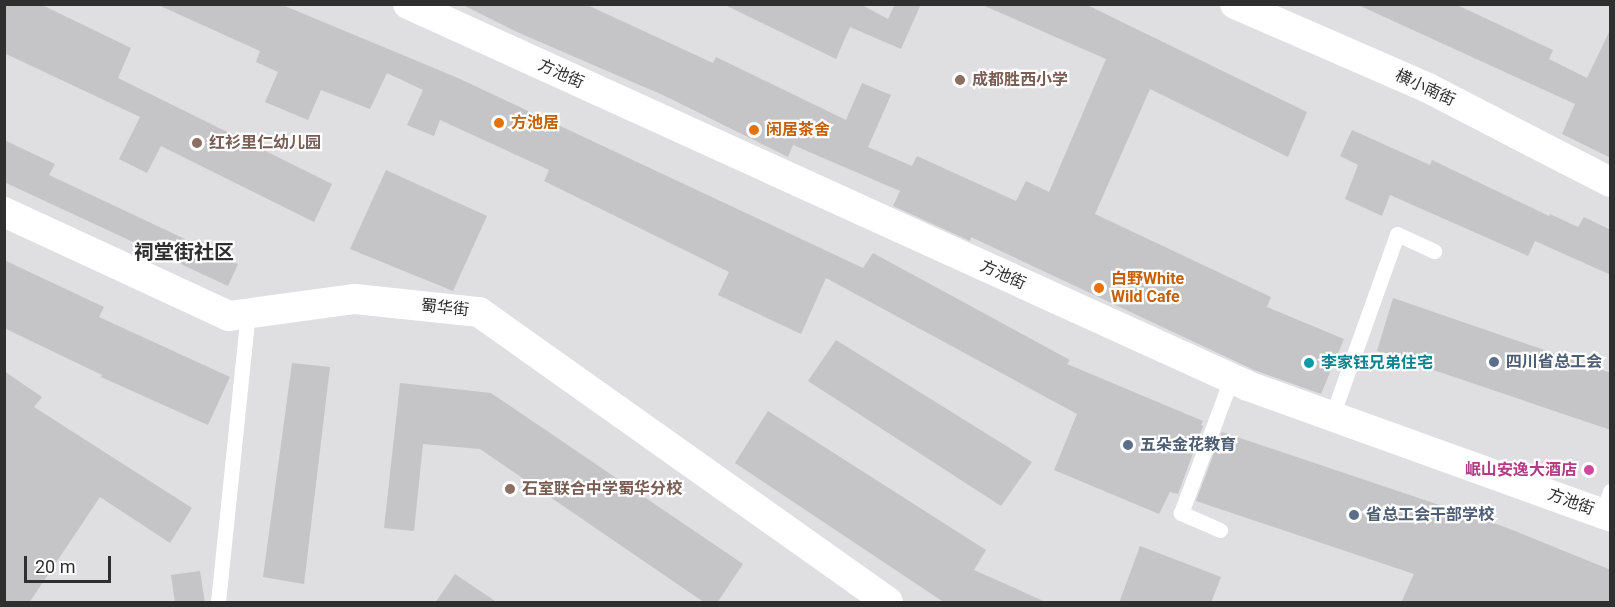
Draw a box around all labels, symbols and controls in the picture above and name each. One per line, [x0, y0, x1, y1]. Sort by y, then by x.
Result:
street label: 方池街 [535, 55, 587, 93]
street label: 横小南街 [1392, 66, 1458, 110]
place label: 成都胜西小学 [972, 70, 1068, 90]
marker: 成都胜西小学 [953, 73, 967, 87]
place label: 方池居 [511, 113, 559, 133]
marker: 方池居 [492, 116, 506, 130]
place label: 闲居茶舍 [766, 120, 830, 140]
marker: 闲居茶舍 [747, 123, 761, 137]
place label: 红衫里仁幼儿园 [209, 133, 321, 153]
marker: 红衫里仁幼儿园 [190, 136, 204, 150]
district label: 祠堂街社区 [134, 240, 234, 264]
street label: 方池街 [977, 256, 1029, 294]
place label: 白野White Wild Cafe [1111, 269, 1184, 307]
marker: 白野White Wild Cafe [1092, 281, 1106, 295]
street label: 蜀华街 [420, 296, 470, 320]
place label: 四川省总工会 [1506, 352, 1602, 372]
place label: 李家钰兄弟住宅 [1321, 353, 1433, 373]
marker: 四川省总工会 [1487, 355, 1501, 369]
marker: 李家钰兄弟住宅 [1302, 356, 1316, 370]
place label: 五朵金花教育 [1140, 435, 1236, 455]
marker: 五朵金花教育 [1121, 438, 1135, 452]
place label: 岷山安逸大酒店 [1465, 460, 1577, 480]
marker: 岷山安逸大酒店 [1582, 463, 1596, 477]
place label: 石室联合中学蜀华分校 [522, 479, 682, 499]
marker: 石室联合中学蜀华分校 [503, 482, 517, 496]
street label: 方池街 [1545, 485, 1597, 519]
place label: 省总工会干部学校 [1366, 505, 1494, 525]
marker: 省总工会干部学校 [1347, 508, 1361, 522]
scale bar [27, 544, 114, 582]
text: 20 m [35, 556, 75, 577]

